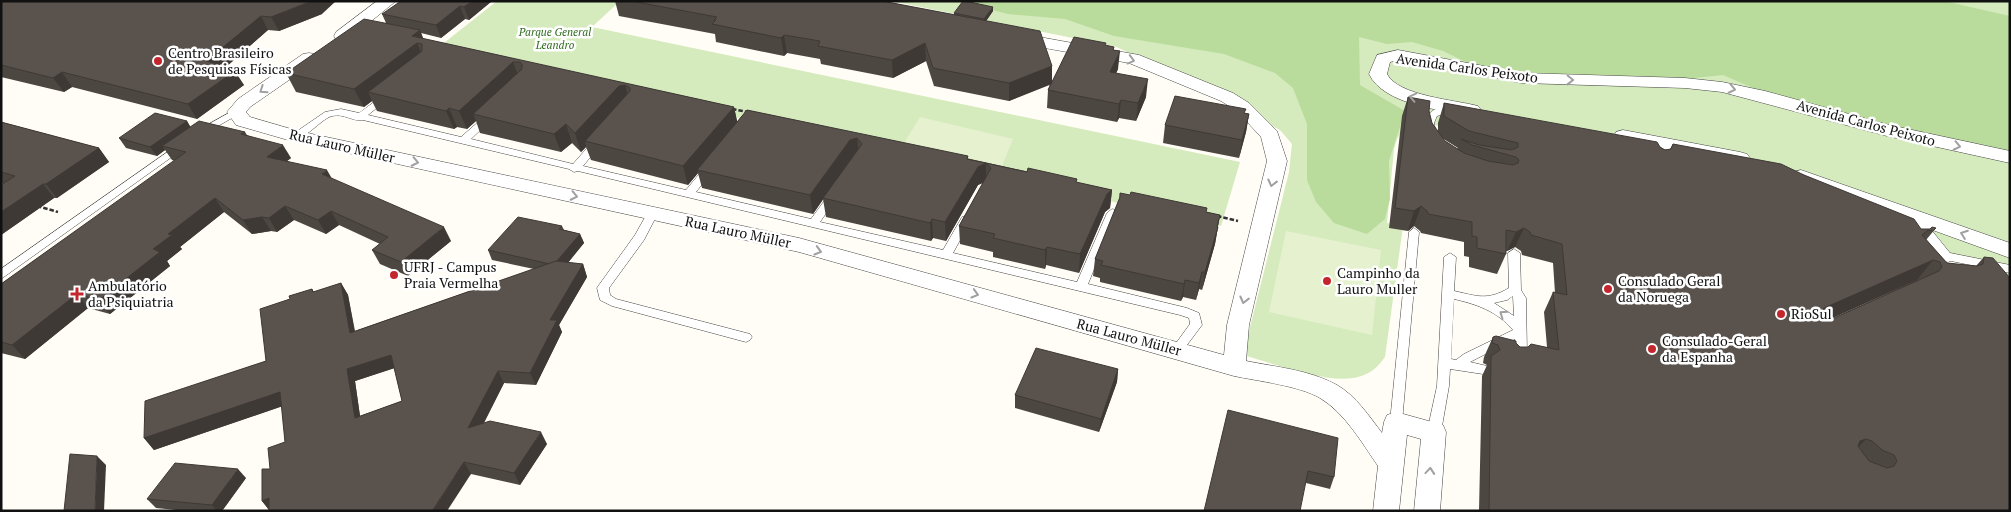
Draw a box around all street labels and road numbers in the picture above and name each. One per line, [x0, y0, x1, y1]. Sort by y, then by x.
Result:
street label: Avenida Carlos Peixoto [1395, 48, 1539, 87]
street label: Avenida Carlos Peixoto [1795, 95, 1938, 150]
street label: Rua Lauro Müller [287, 124, 397, 167]
street label: Rua Lauro Müller [683, 211, 793, 252]
street label: Rua Lauro Müller [1075, 313, 1184, 360]

